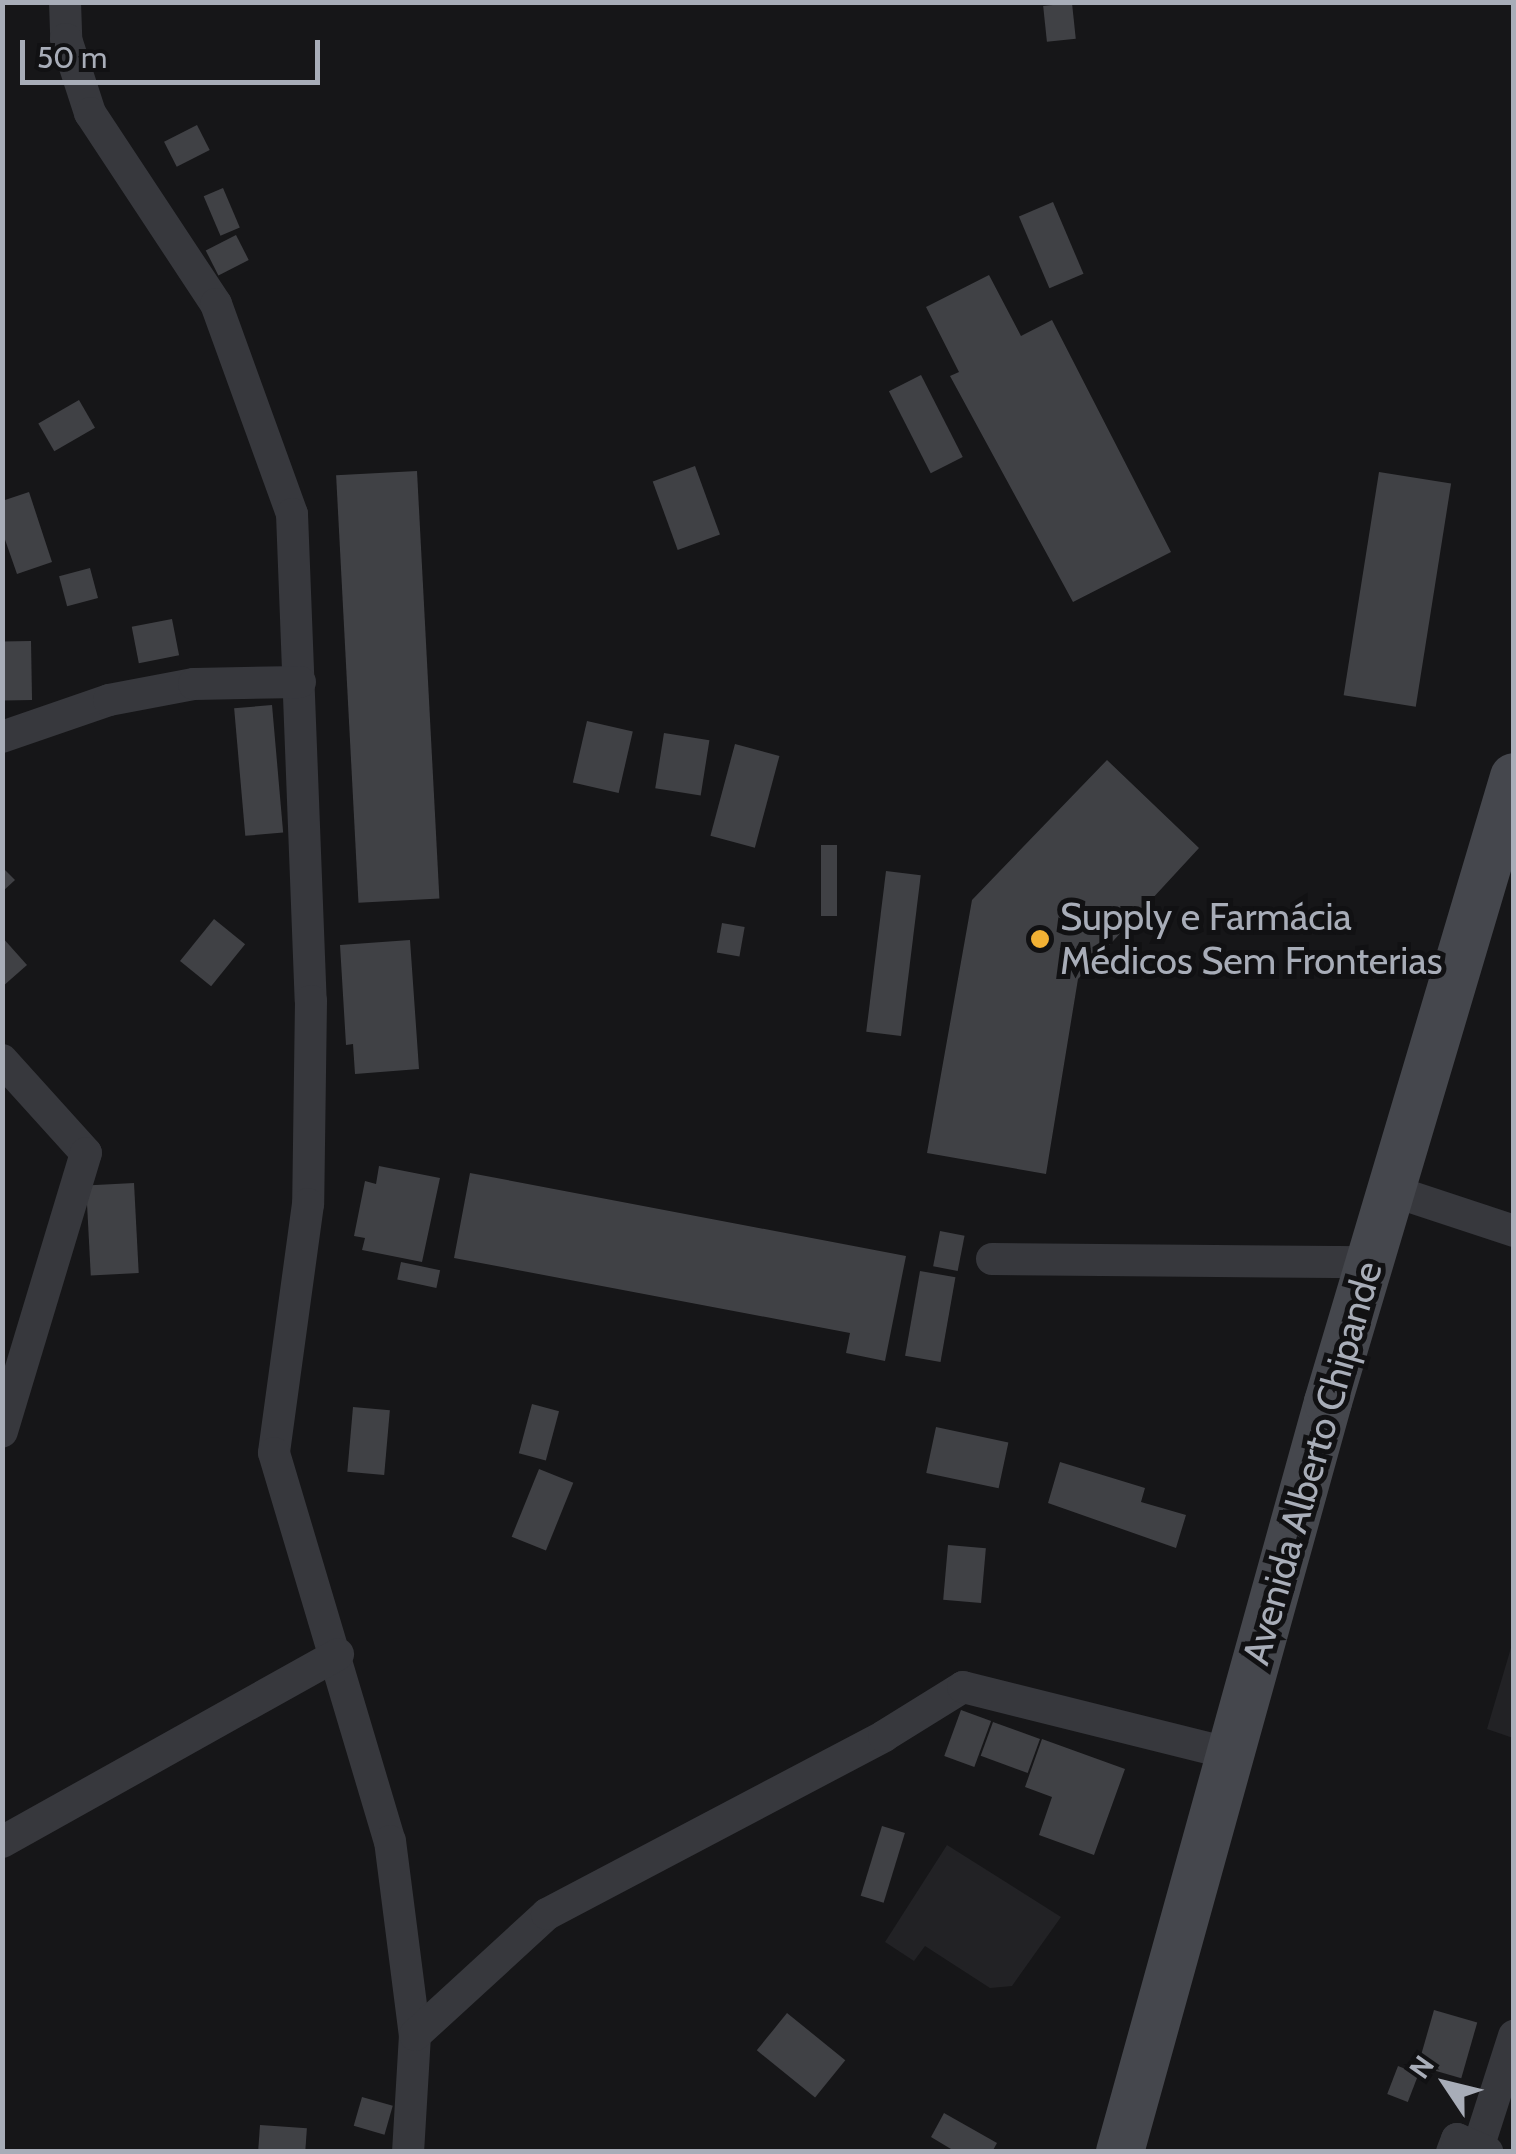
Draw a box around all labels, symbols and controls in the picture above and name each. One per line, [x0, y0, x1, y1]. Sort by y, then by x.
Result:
scale bar [25, 20, 325, 82]
text: 50 m [37, 39, 107, 76]
place label: Supply e Farmácia Médicos Sem Fronterias [1060, 894, 1442, 984]
marker: Supply e Farmácia Médicos Sem Fronterias [1029, 928, 1051, 950]
street label: Avenida Alberto Chipande [1233, 1256, 1391, 1670]
north arrow [1396, 2034, 1496, 2134]
text: N [1402, 2049, 1441, 2085]

